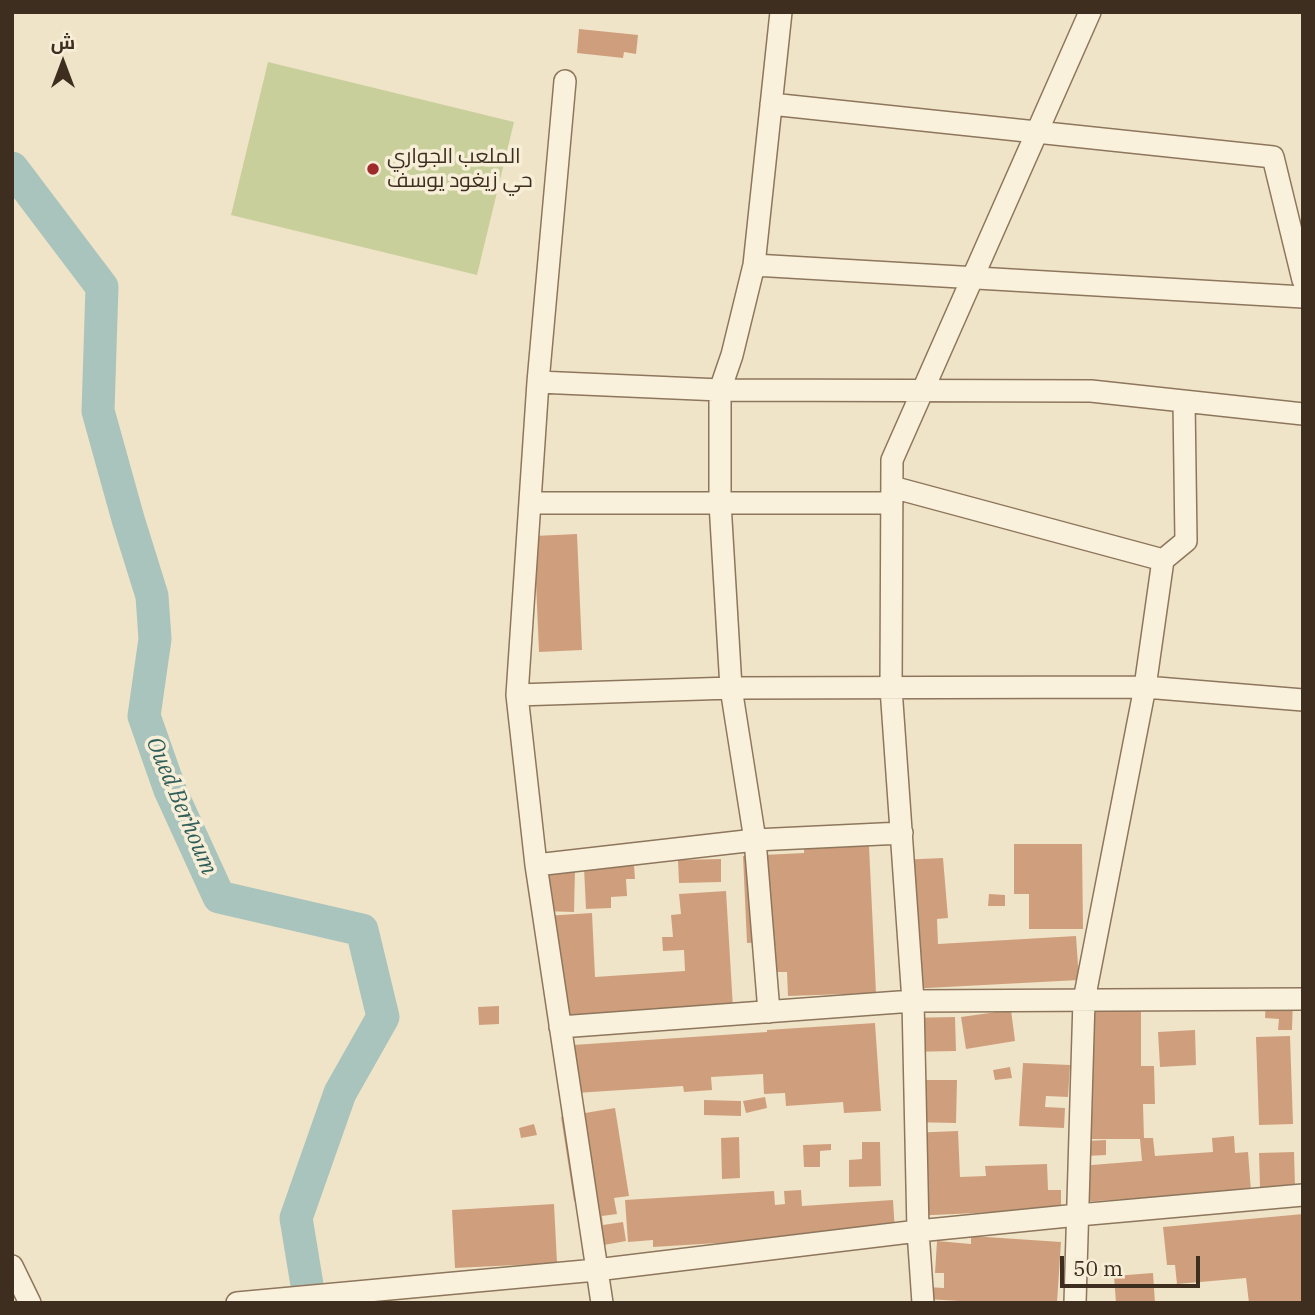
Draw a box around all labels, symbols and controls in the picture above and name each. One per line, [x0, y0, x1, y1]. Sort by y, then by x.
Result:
north arrow [28, 28, 98, 98]
text: ش [51, 30, 75, 54]
place label: الملعب الجواري حي زيغود يوسف [387, 144, 533, 194]
marker: الملعب الجواري حي زيغود يوسف [365, 161, 381, 177]
water label: Oued Berhoum [140, 733, 222, 879]
scale bar [1063, 1242, 1203, 1286]
text: 50 m [1073, 1254, 1123, 1282]

